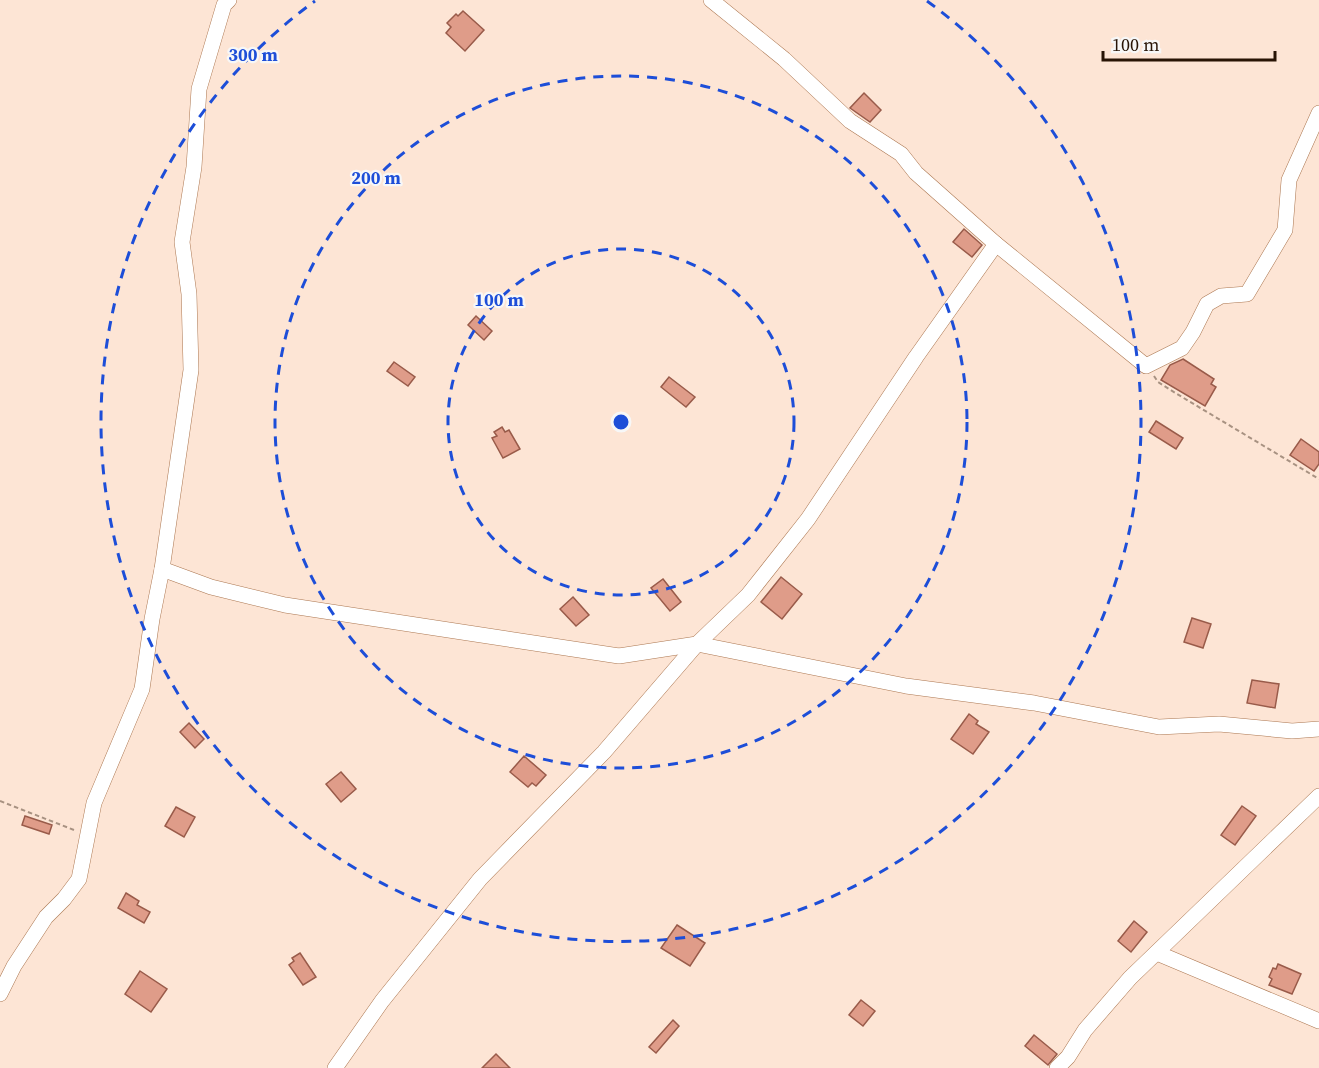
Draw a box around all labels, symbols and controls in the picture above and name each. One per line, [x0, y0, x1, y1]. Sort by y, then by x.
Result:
scale bar [1103, 24, 1276, 62]
text: 100 m [1112, 32, 1159, 57]
text: 300 m [228, 42, 278, 67]
text: 200 m [351, 165, 401, 190]
text: 100 m [474, 287, 524, 312]
centre of rings [611, 412, 631, 432]

